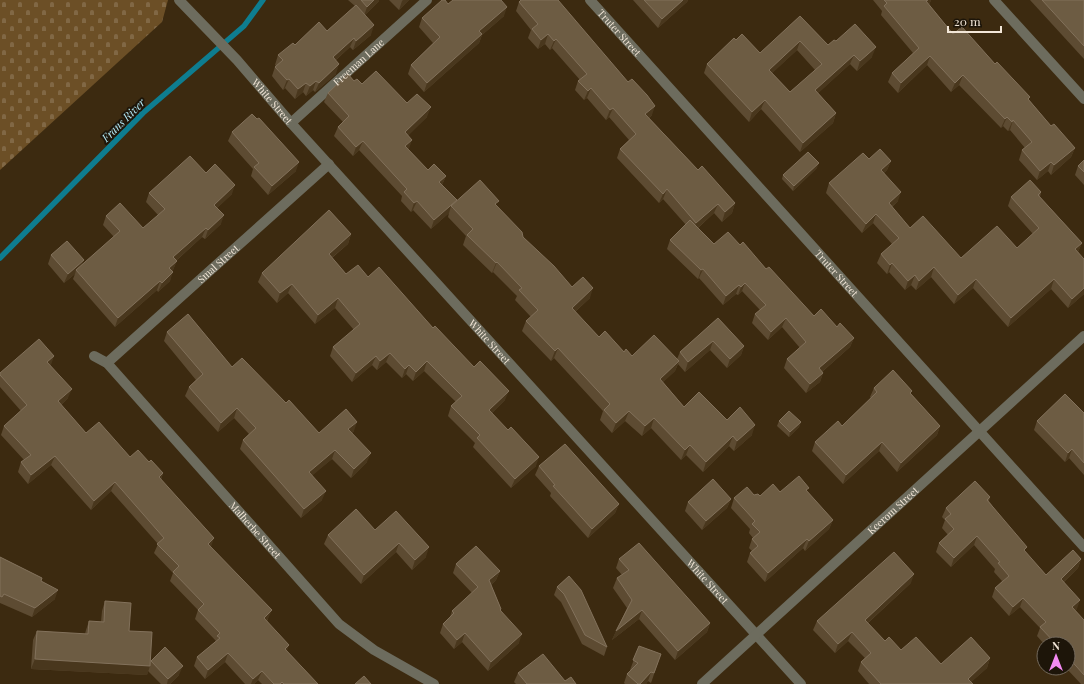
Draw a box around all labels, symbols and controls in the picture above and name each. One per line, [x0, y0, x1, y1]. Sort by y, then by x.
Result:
street label: Truter Street [595, 6, 645, 59]
scale bar [948, 8, 1001, 34]
text: 20 m [954, 13, 981, 29]
street label: Freeman Lane [330, 35, 387, 89]
street label: White Street [248, 75, 296, 127]
water label: Frans River [97, 95, 148, 146]
street label: Smal Street [194, 241, 242, 286]
street label: Truter Street [812, 247, 862, 300]
street label: White Street [465, 316, 514, 367]
street label: Keerom Street [864, 483, 922, 537]
street label: Malherbe Street [226, 498, 285, 562]
street label: White Street [683, 555, 732, 607]
north arrow [1036, 636, 1076, 676]
text: N [1052, 638, 1060, 653]

